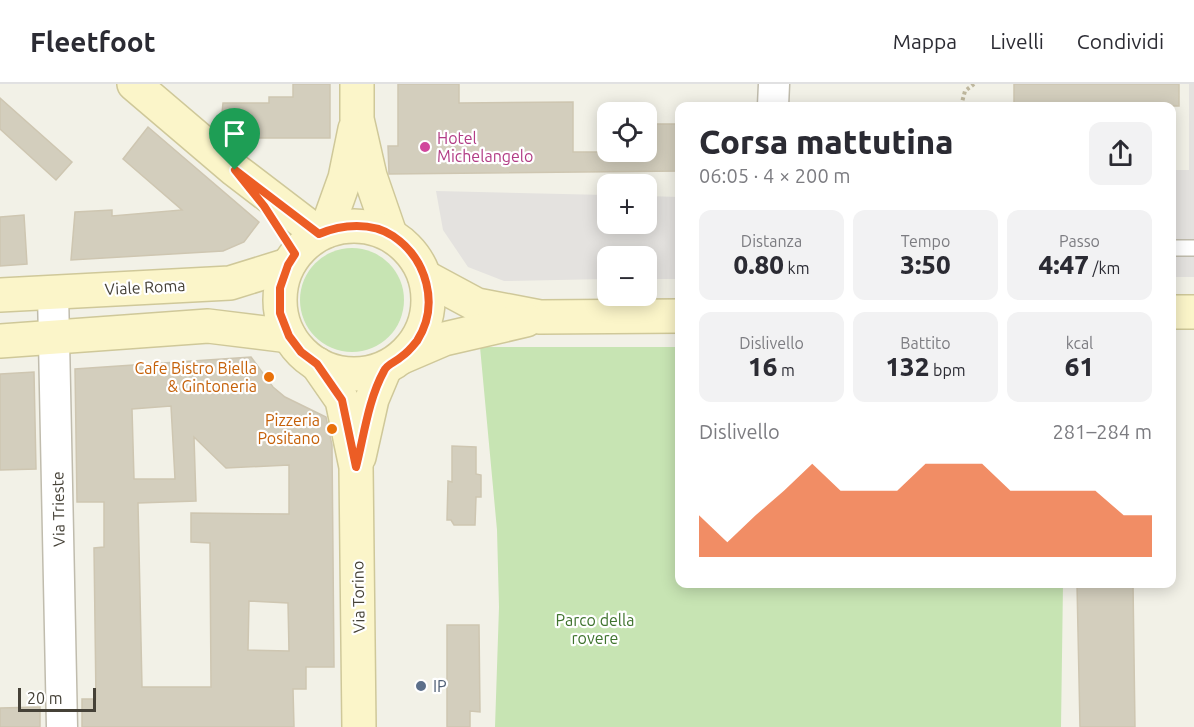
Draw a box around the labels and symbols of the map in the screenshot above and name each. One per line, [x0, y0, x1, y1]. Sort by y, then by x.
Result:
pin [209, 108, 260, 170]
place label: Hotel Michelangelo [437, 129, 533, 165]
marker: Hotel Michelangelo [418, 140, 432, 154]
street label: Viale Roma [104, 276, 186, 298]
place label: Cafe Bistro Biella & Gintoneria [135, 359, 257, 395]
marker: Cafe Bistro Biella & Gintoneria [262, 370, 276, 384]
place label: Pizzeria Positano [257, 411, 320, 447]
marker: Pizzeria Positano [325, 422, 339, 436]
street label: Via Trieste [48, 471, 68, 547]
street label: Via Torino [348, 561, 368, 633]
park label: Parco della rovere [556, 611, 634, 647]
place label: IP [433, 677, 447, 695]
marker: IP [414, 679, 428, 693]
scale bar [18, 685, 96, 712]

